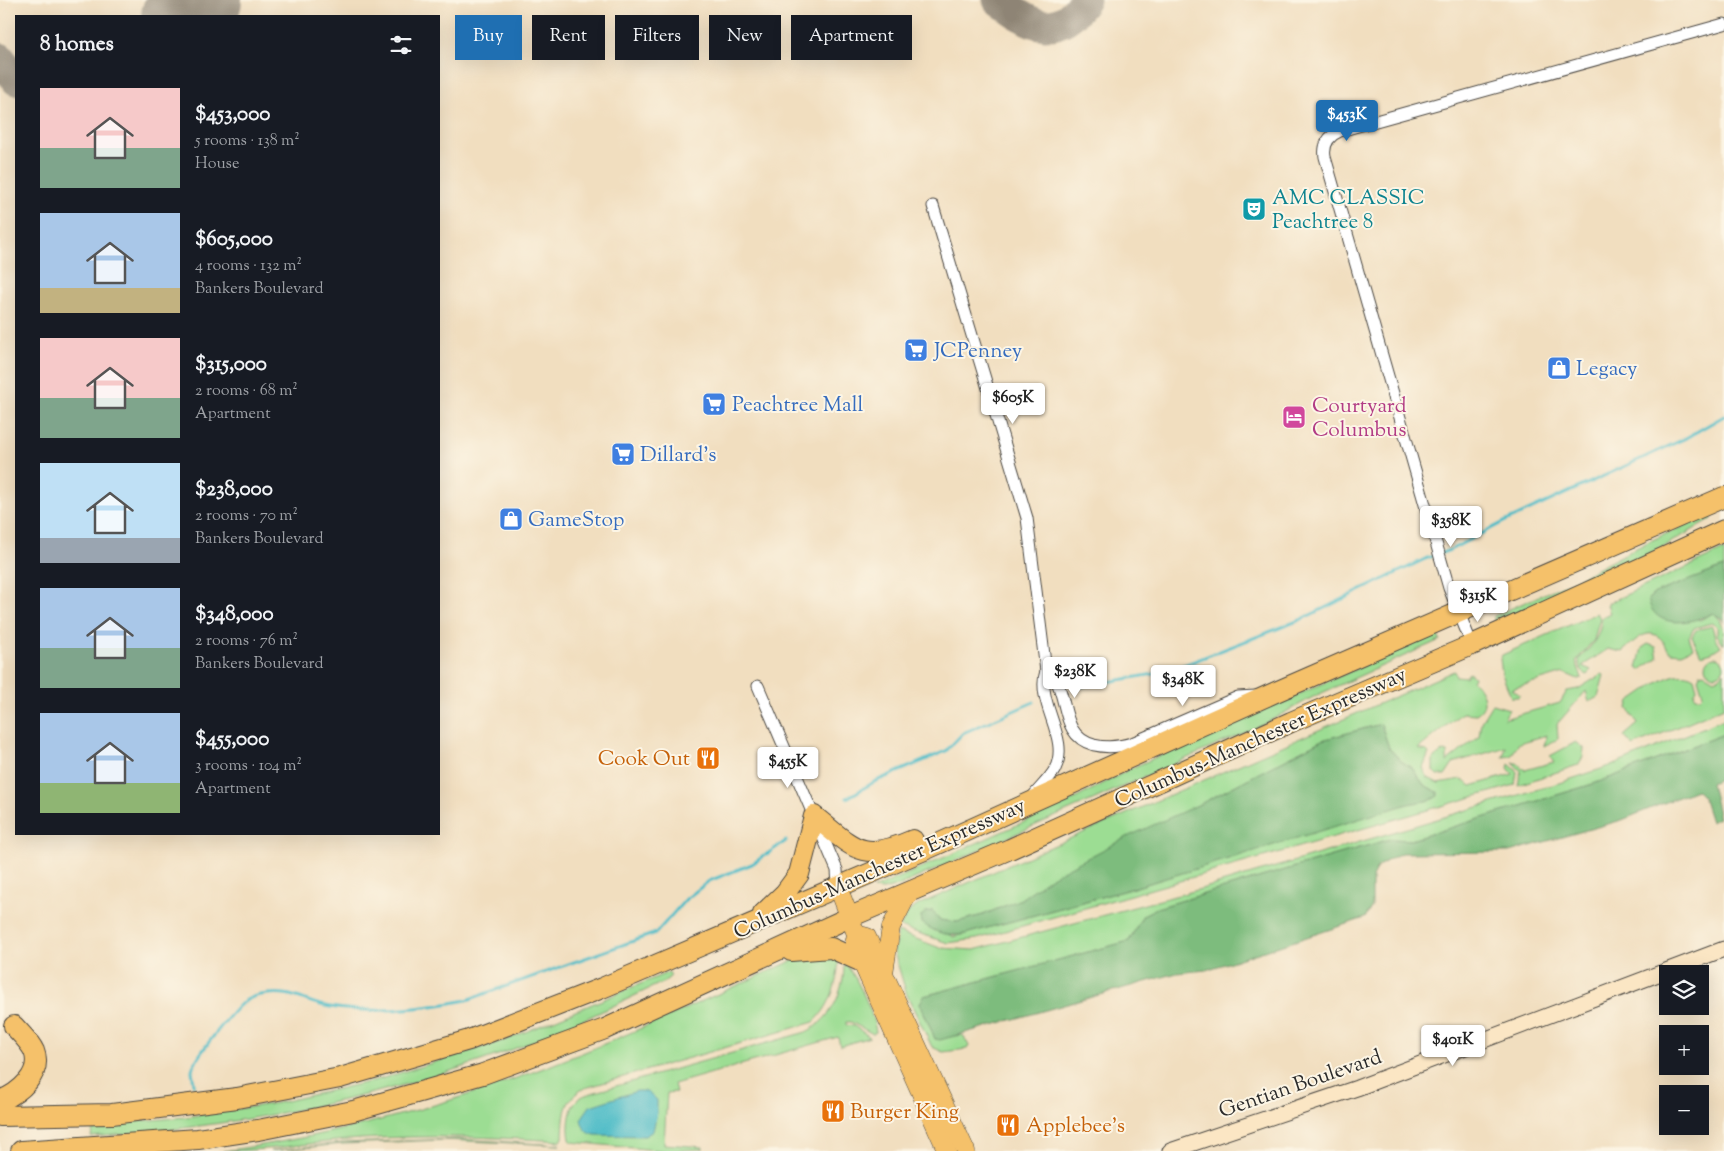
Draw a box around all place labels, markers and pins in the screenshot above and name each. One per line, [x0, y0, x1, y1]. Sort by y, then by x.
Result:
pin: $453K [1312, 100, 1382, 142]
place label: AMC CLASSIC Peachtree 8 [1272, 184, 1425, 238]
theatre icon: AMC CLASSIC Peachtree 8 [1241, 196, 1267, 222]
supermarket icon: JCPenney [903, 337, 929, 363]
place label: JCPenney [933, 337, 1023, 367]
shop icon: Legacy [1546, 355, 1572, 381]
place label: Legacy [1576, 355, 1638, 385]
pin: $605K [978, 382, 1048, 425]
supermarket icon: Peachtree Mall [701, 391, 727, 417]
place label: Peachtree Mall [732, 391, 864, 421]
place label: Courtyard Columbus [1312, 392, 1407, 446]
hotel icon: Courtyard Columbus [1281, 404, 1307, 430]
supermarket icon: Dillard's [610, 441, 636, 467]
place label: Dillard's [640, 441, 716, 471]
shop icon: GameStop [498, 506, 524, 532]
place label: GameStop [528, 506, 624, 536]
pin: $358K [1416, 506, 1486, 548]
pin: $315K [1443, 580, 1513, 623]
pin: $238K [1040, 656, 1110, 699]
pin: $348K [1148, 664, 1218, 707]
place label: Cook Out [598, 745, 690, 775]
restaurant icon: Cook Out [695, 745, 721, 771]
pin: $455K [753, 746, 823, 789]
pin: $401K [1418, 1024, 1488, 1067]
restaurant icon: Burger King [820, 1098, 846, 1124]
place label: Burger King [850, 1098, 959, 1128]
restaurant icon: Applebee's [995, 1112, 1021, 1138]
place label: Applebee's [1026, 1112, 1125, 1142]

